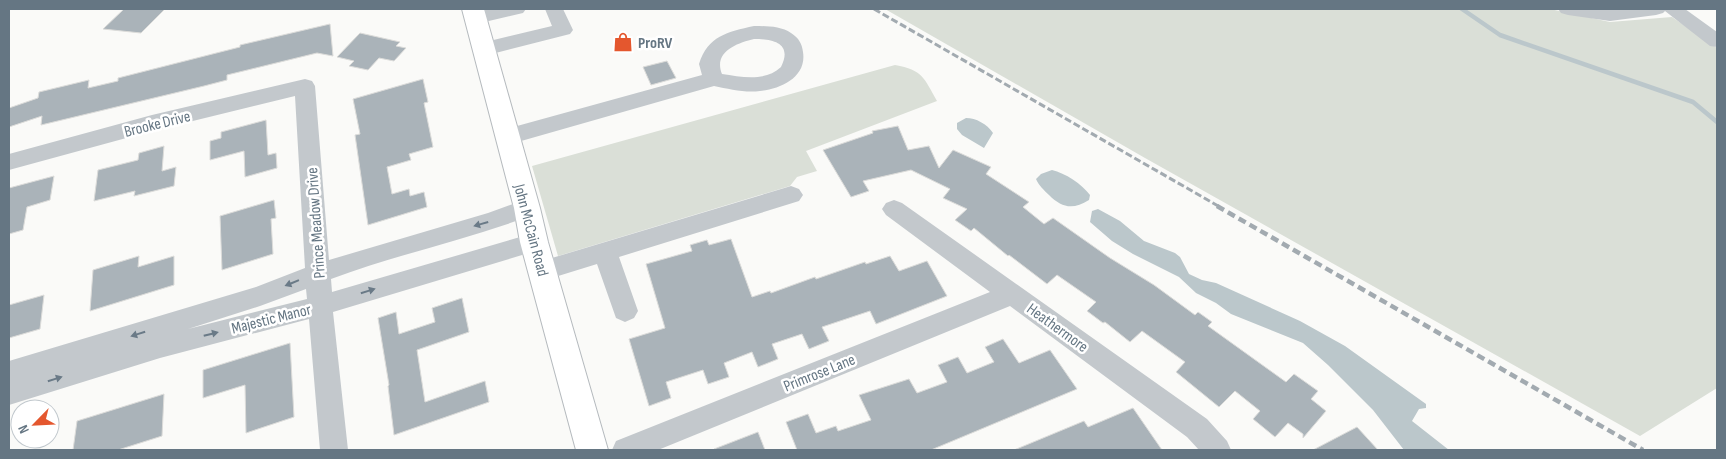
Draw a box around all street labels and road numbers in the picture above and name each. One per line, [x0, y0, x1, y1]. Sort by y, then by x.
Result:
street label: Brooke Drive [122, 107, 192, 142]
street label: Prince Meadow Drive [303, 167, 330, 279]
street label: John McCain Road [509, 181, 552, 279]
street label: Majestic Manor [230, 300, 313, 339]
street label: Heathermore [1023, 300, 1091, 357]
street label: Primrose Lane [781, 350, 858, 396]

